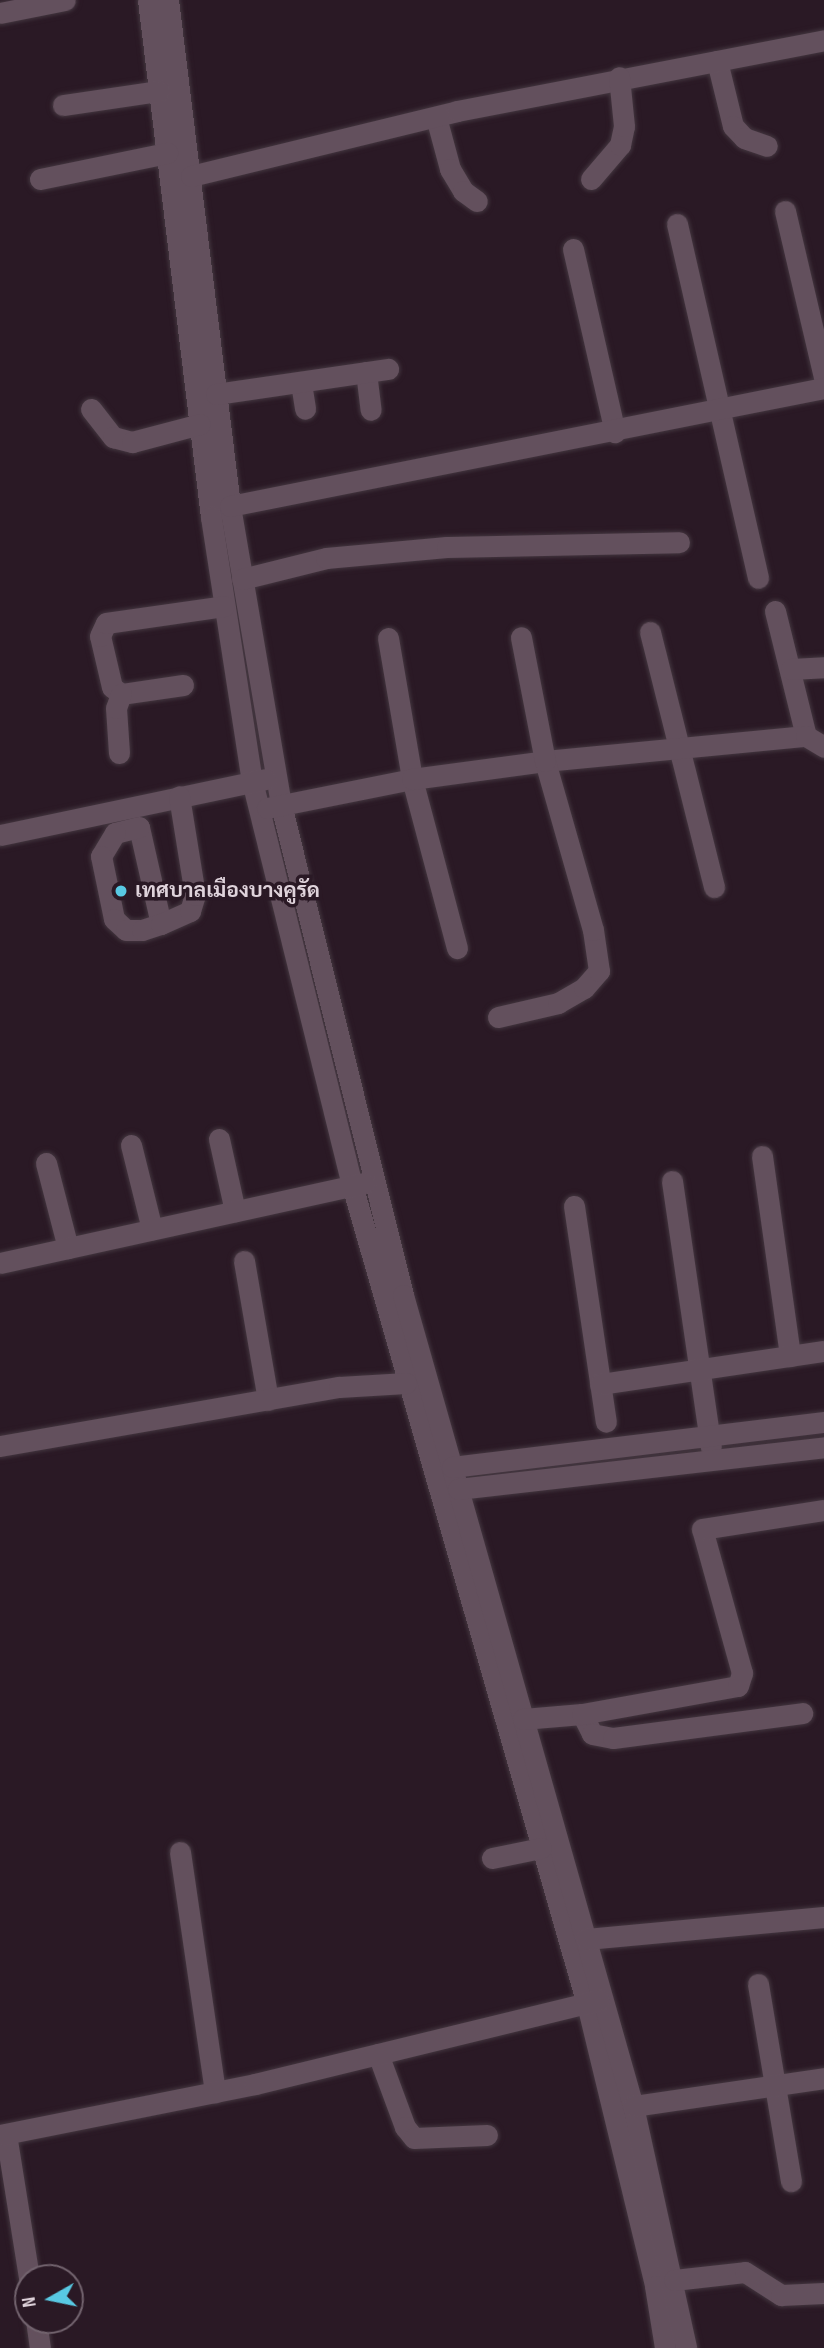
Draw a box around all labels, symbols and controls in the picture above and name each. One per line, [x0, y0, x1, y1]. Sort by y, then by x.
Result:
place label: เทศบาลเมืองบางคูรัด [135, 878, 320, 904]
marker: เทศบาลเมืองบางคูรัด [113, 883, 129, 899]
north arrow [14, 2264, 84, 2334]
text: N [18, 2295, 42, 2309]

